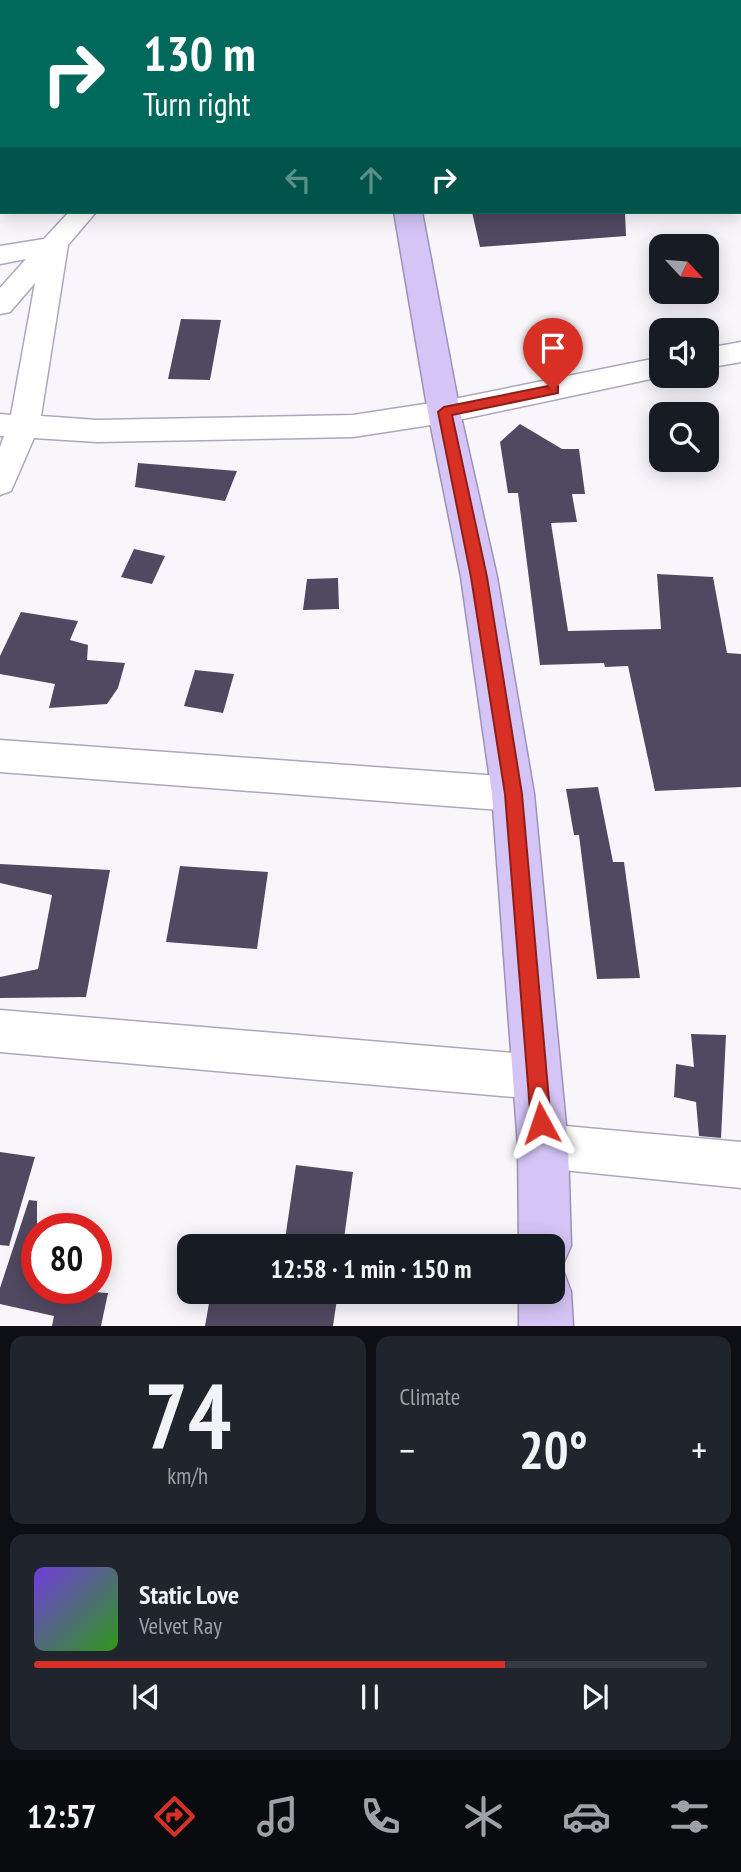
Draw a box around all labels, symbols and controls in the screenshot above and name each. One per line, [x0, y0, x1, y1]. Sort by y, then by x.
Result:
text: 130 m [143, 21, 256, 85]
icon: right [28, 28, 119, 119]
text: Turn right [143, 83, 251, 125]
icon: left [279, 161, 317, 199]
icon: ahead [352, 161, 390, 199]
icon: right [425, 161, 463, 199]
north arrow [649, 234, 719, 304]
map controls [649, 234, 719, 472]
pin [523, 318, 583, 390]
button: sound [649, 318, 719, 388]
icon: arrive [534, 329, 572, 367]
button: search [649, 402, 719, 472]
position arrow [504, 1086, 578, 1160]
speed limit sign: 80 [21, 1213, 112, 1304]
text: 12:58 · 1 min · 150 m [271, 1252, 471, 1285]
text: 74 [144, 1356, 231, 1474]
text: Climate [400, 1382, 460, 1411]
text: 20° [519, 1416, 588, 1483]
text: − [400, 1425, 415, 1474]
text: + [691, 1425, 707, 1474]
text: km/h [167, 1461, 208, 1490]
text: Static Love [139, 1578, 239, 1611]
text: Velvet Ray [139, 1611, 222, 1640]
icon: previous [127, 1678, 165, 1716]
icon: pause [351, 1678, 389, 1716]
icon: next [576, 1678, 614, 1716]
icon: directions [150, 1792, 199, 1841]
icon: music [253, 1792, 302, 1841]
icon: phone [356, 1792, 405, 1841]
icon: climate [459, 1792, 508, 1841]
icon: car [562, 1792, 611, 1841]
icon: filters [665, 1792, 714, 1841]
text: 12:57 [27, 1795, 96, 1837]

